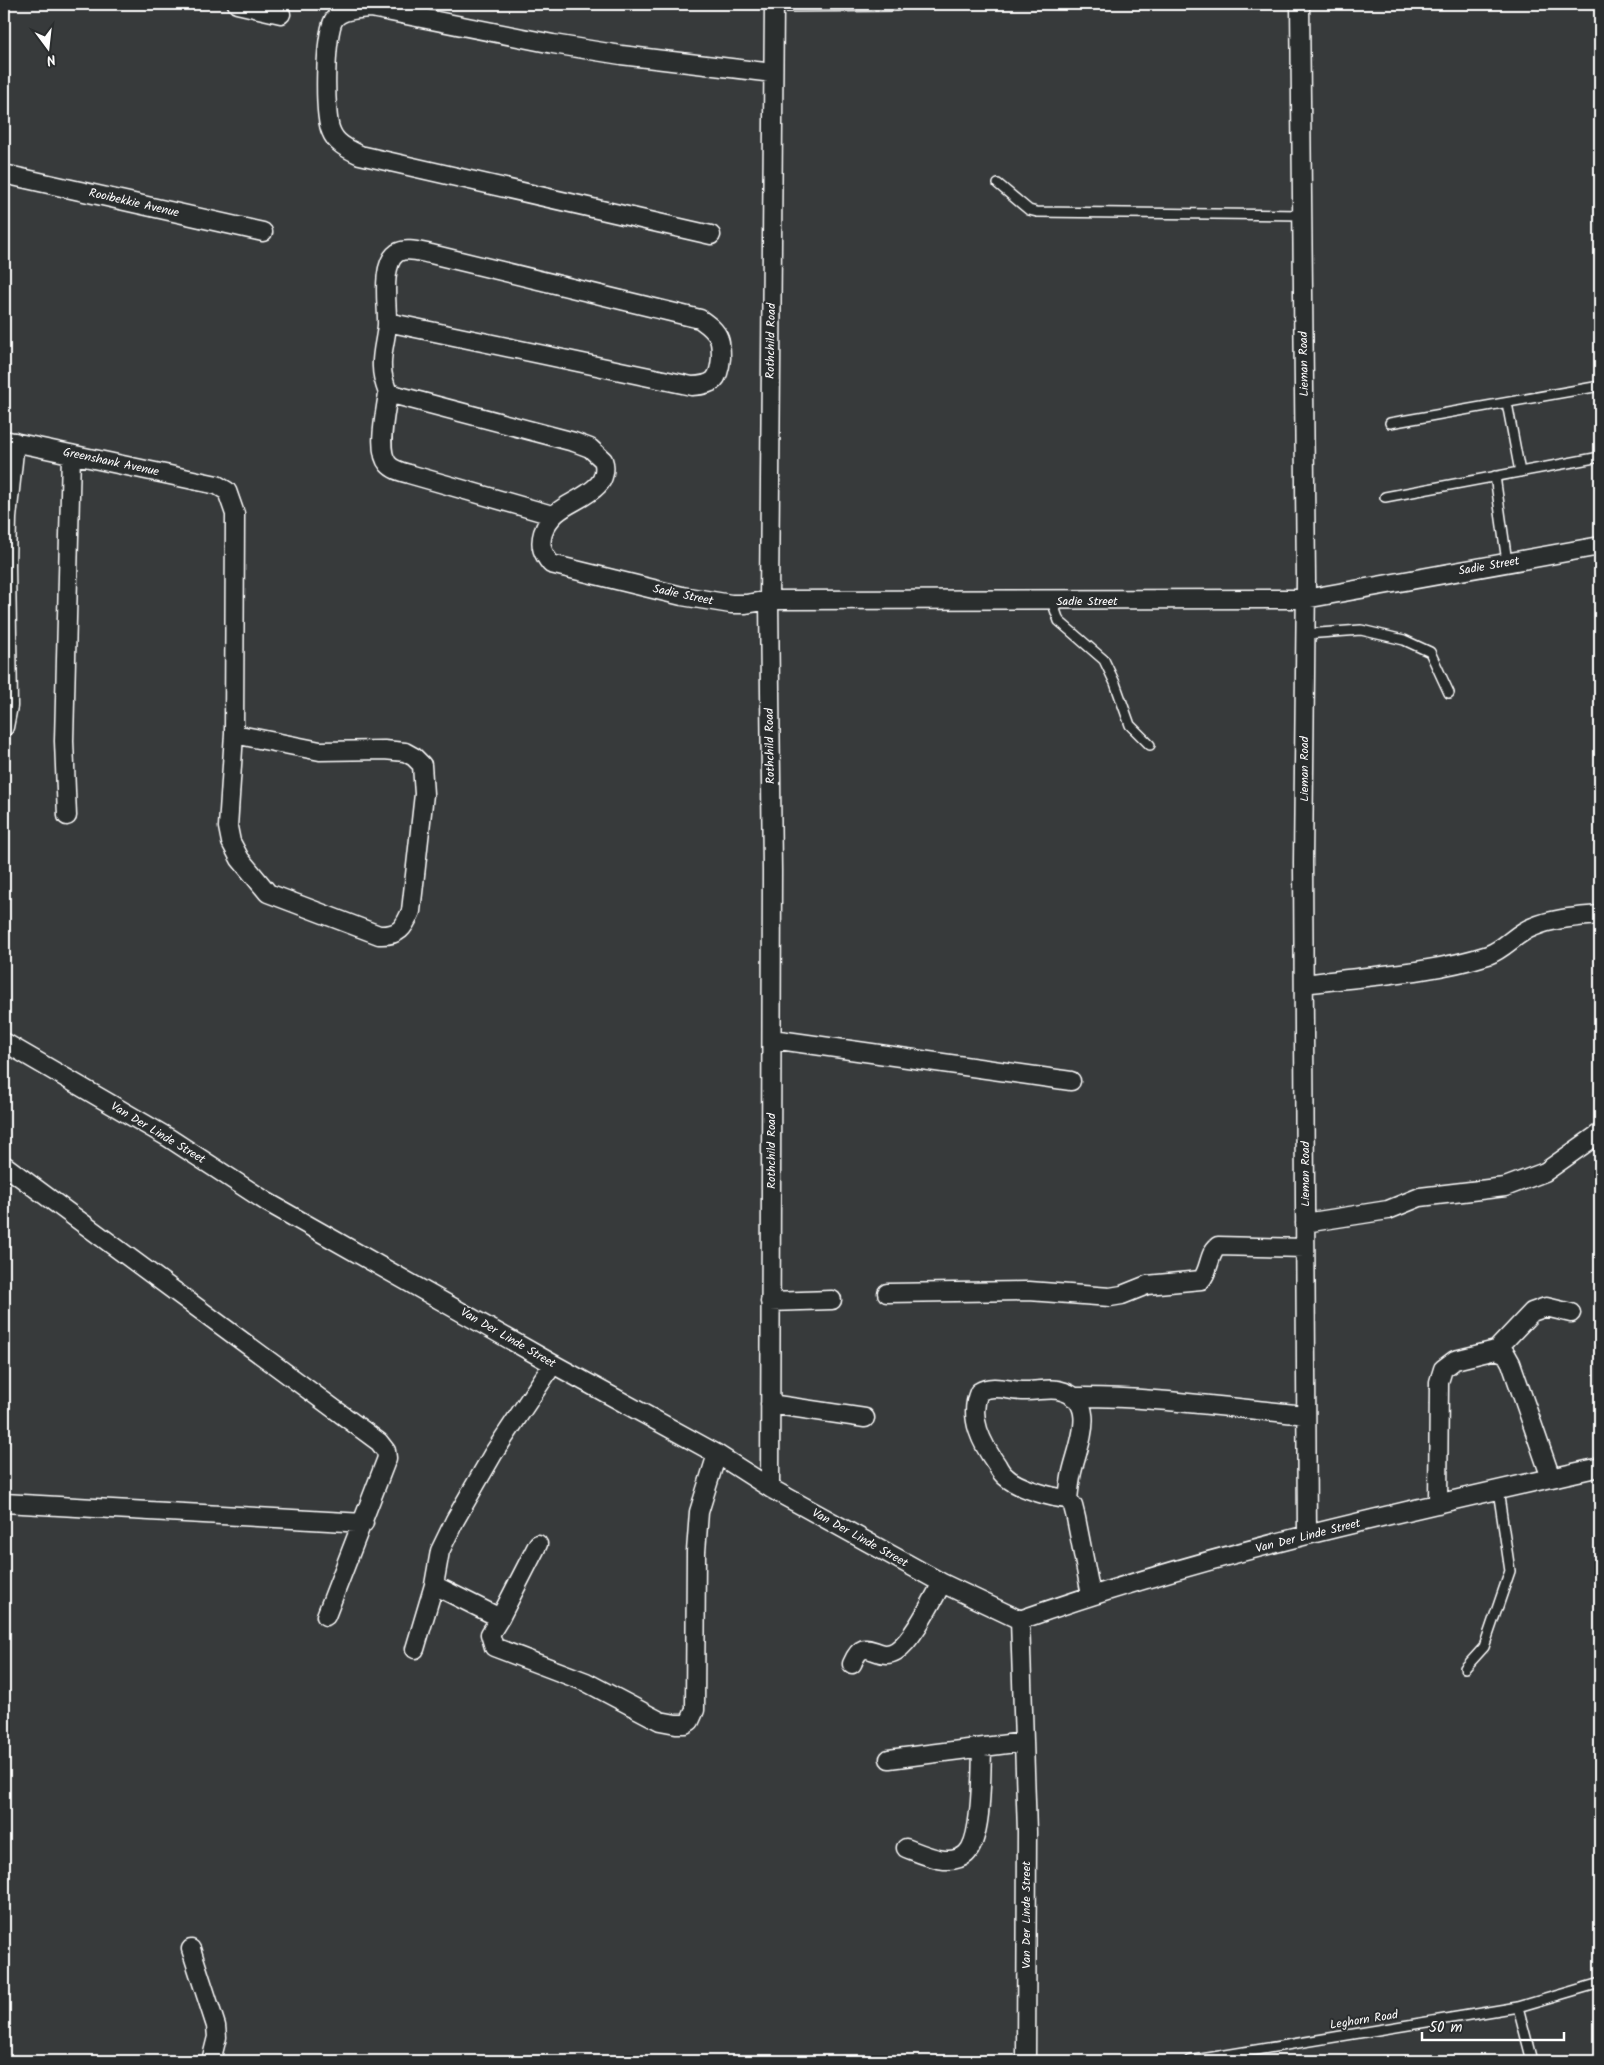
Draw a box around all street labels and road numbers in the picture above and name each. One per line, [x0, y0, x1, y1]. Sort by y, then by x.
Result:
street label: Rooibekkie Avenue [87, 183, 182, 223]
street label: Rothchild Road [761, 302, 781, 379]
street label: Lieman Road [1294, 330, 1314, 397]
street label: Greenshank Avenue [61, 443, 161, 482]
street label: Sadie Street [1457, 551, 1521, 581]
street label: Sadie Street [651, 579, 715, 611]
street label: Sadie Street [1056, 592, 1118, 611]
street label: Rothchild Road [760, 707, 780, 784]
street label: Lieman Road [1295, 735, 1314, 802]
street label: Van Der Linde Street [107, 1097, 209, 1169]
street label: Rothchild Road [762, 1112, 781, 1189]
street label: Lieman Road [1296, 1140, 1315, 1207]
street label: Van Der Linde Street [457, 1303, 560, 1373]
street label: Van Der Linde Street [808, 1504, 912, 1573]
street label: Van Der Linde Street [1254, 1514, 1363, 1558]
street label: Van Der Linde Street [1017, 1861, 1036, 1969]
street label: Leghorn Road [1329, 2005, 1400, 2035]

